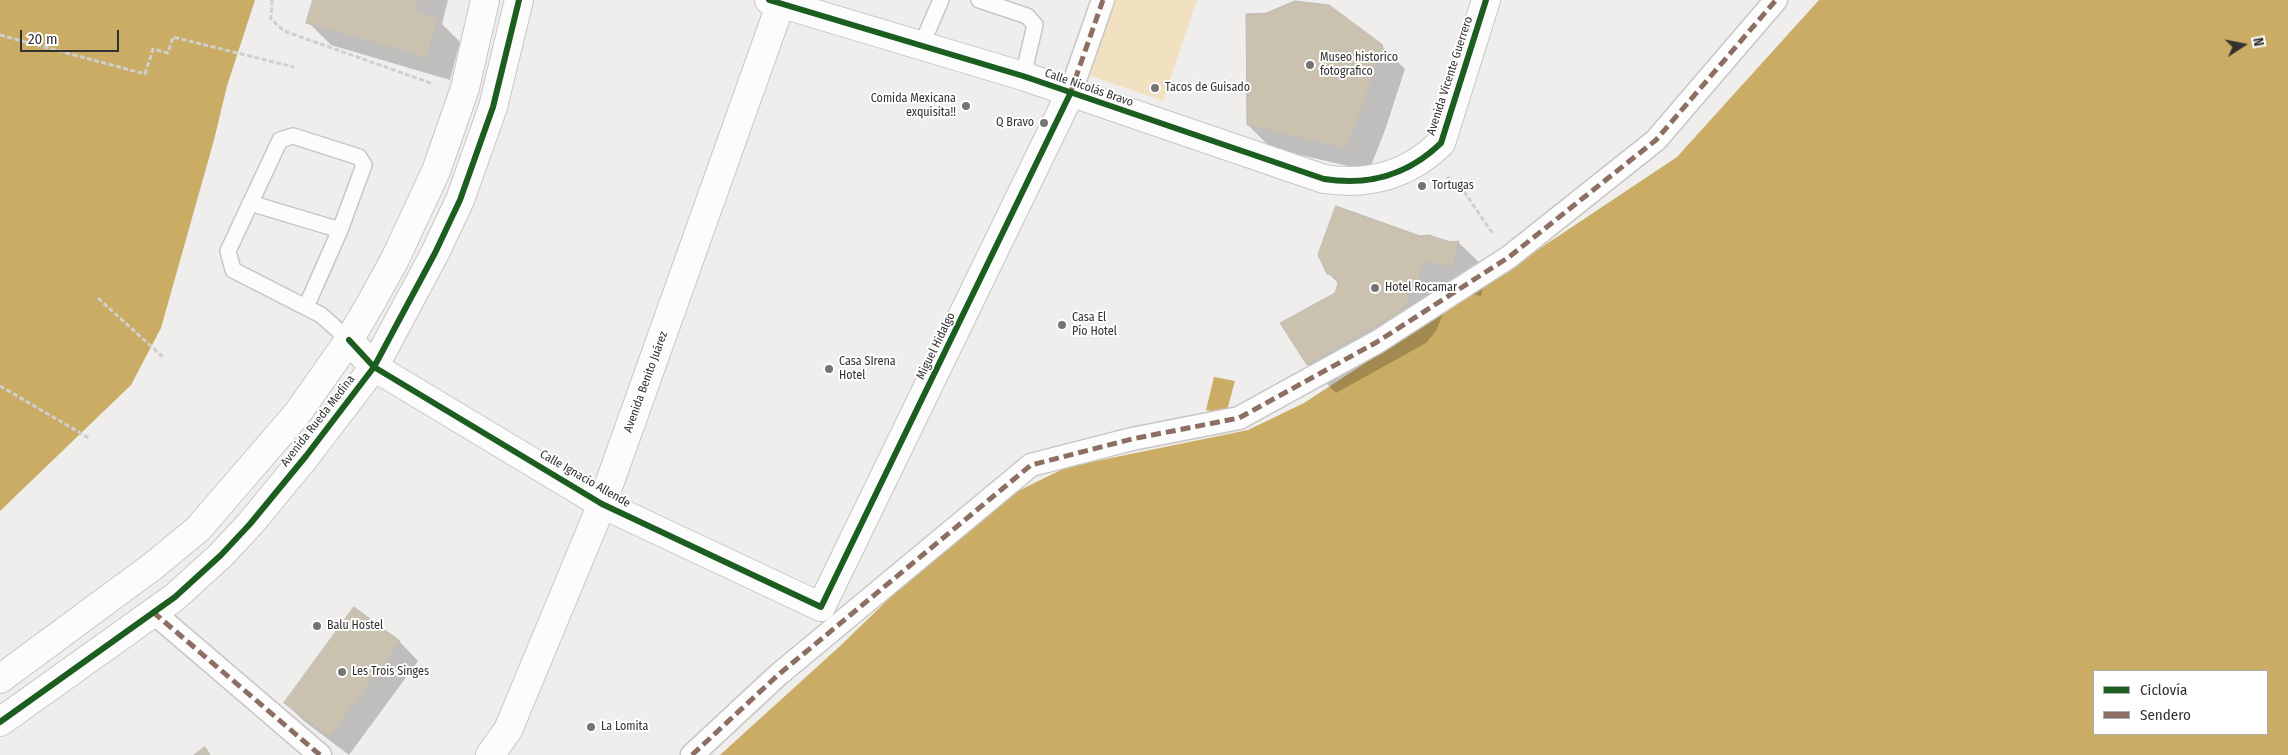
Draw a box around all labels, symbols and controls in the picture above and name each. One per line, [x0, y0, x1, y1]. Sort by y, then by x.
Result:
street label: Avenida Vicente Guerrero [1424, 15, 1476, 137]
scale bar [22, 20, 121, 52]
north arrow [2218, 20, 2268, 70]
text: 20 m [28, 30, 58, 48]
text: N [2249, 36, 2267, 48]
place label: Museo historico fotografico [1320, 51, 1398, 79]
marker: Museo historico fotografico [1304, 59, 1316, 71]
street label: Calle Nicolás Bravo [1043, 66, 1135, 110]
place label: Tacos de Guisado [1165, 81, 1250, 95]
marker: Tacos de Guisado [1149, 82, 1161, 94]
place label: Comida Mexicana exquisita!! [871, 92, 956, 120]
marker: Comida Mexicana exquisita!! [960, 100, 972, 112]
place label: Q Bravo [996, 116, 1034, 130]
marker: Q Bravo [1038, 117, 1050, 129]
place label: Tortugas [1432, 179, 1474, 193]
marker: Tortugas [1416, 180, 1428, 192]
place label: Hotel Rocamar [1385, 281, 1457, 295]
marker: Hotel Rocamar [1369, 282, 1381, 294]
street label: Miguel Hidalgo [914, 310, 958, 382]
place label: Casa El Pío Hotel [1072, 311, 1117, 339]
marker: Casa El Pío Hotel [1056, 319, 1068, 331]
street label: Avenida Benito Juárez [621, 329, 671, 435]
place label: Casa SIrena Hotel [839, 355, 896, 383]
marker: Casa SIrena Hotel [823, 363, 835, 375]
street label: Avenida Rueda Medina [278, 372, 358, 470]
street label: Calle Ignacio Allende [537, 447, 633, 511]
place label: Balu Hostel [327, 619, 383, 633]
marker: Balu Hostel [311, 620, 323, 632]
place label: Les Trois Singes [352, 665, 429, 679]
marker: Les Trois Singes [336, 666, 348, 678]
legend [2093, 670, 2268, 735]
text: Ciclovía [2140, 681, 2187, 699]
text: Sendero [2140, 706, 2191, 724]
place label: La Lomita [601, 720, 648, 734]
marker: La Lomita [585, 721, 597, 733]

